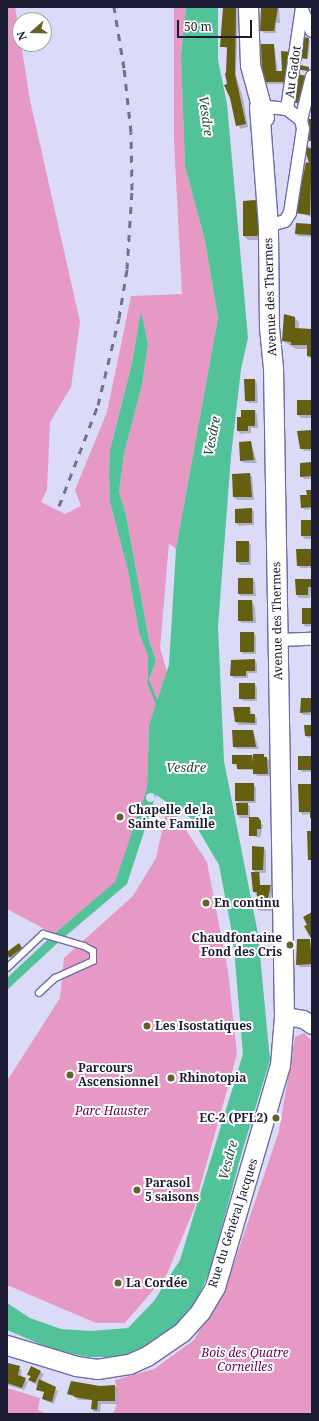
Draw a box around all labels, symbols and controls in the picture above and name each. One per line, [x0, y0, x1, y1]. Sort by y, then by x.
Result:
north arrow [12, 12, 52, 52]
scale bar [179, 12, 254, 38]
text: 50 m [184, 18, 212, 35]
text: N [13, 29, 30, 43]
street label: Au Gadot [282, 45, 304, 99]
water label: Vesdre [195, 95, 217, 137]
street label: Avenue des Thermes [261, 238, 279, 356]
water label: Vesdre [201, 415, 223, 457]
street label: Avenue des Thermes [269, 562, 285, 680]
water label: Vesdre [166, 759, 206, 775]
place label: Chapelle de la Sainte Famille [128, 803, 215, 831]
marker: Chapelle de la Sainte Famille [115, 812, 125, 822]
place label: En continu [214, 896, 280, 910]
marker: En continu [201, 898, 211, 908]
place label: Chaudfontaine Fond des Cris [192, 931, 282, 959]
marker: Chaudfontaine Fond des Cris [285, 940, 295, 950]
place label: Les Isostatiques [155, 1019, 252, 1033]
marker: Les Isostatiques [142, 1021, 152, 1031]
place label: Parcours Ascensionnel [78, 1061, 158, 1089]
marker: Parcours Ascensionnel [65, 1070, 75, 1080]
place label: Rhinotopia [179, 1071, 247, 1085]
marker: Rhinotopia [166, 1073, 176, 1083]
park label: Parc Hauster [75, 1104, 149, 1118]
place label: EC-2 (PFL2) [199, 1111, 268, 1125]
marker: EC-2 (PFL2) [271, 1113, 281, 1123]
water label: Vesdre [215, 1139, 241, 1181]
street label: Rue du Général Jacques [205, 1157, 261, 1289]
place label: Parasol 5 saisons [145, 1176, 199, 1204]
marker: Parasol 5 saisons [132, 1185, 142, 1195]
place label: La Cordée [126, 1276, 187, 1290]
marker: La Cordée [113, 1278, 123, 1288]
park label: Bois des Quatre Corneilles [201, 1346, 289, 1374]

